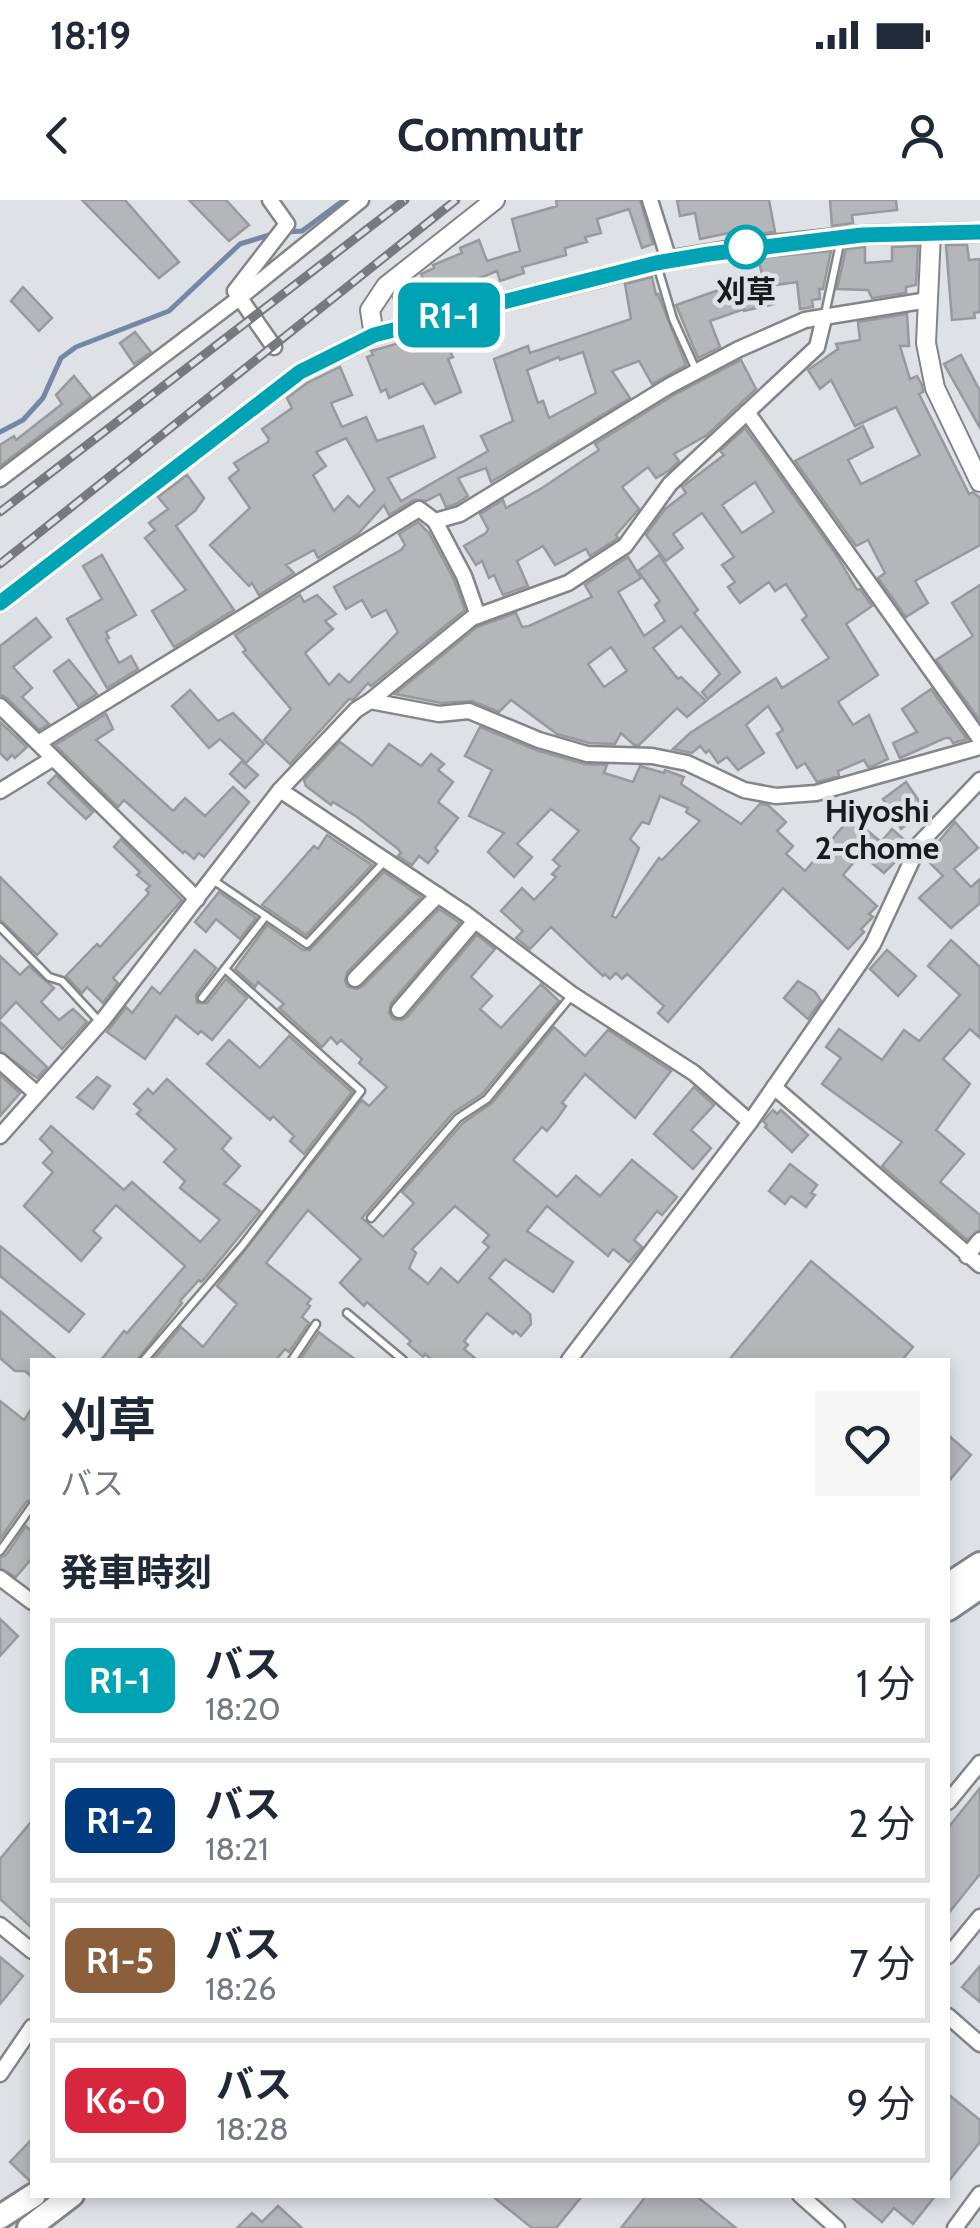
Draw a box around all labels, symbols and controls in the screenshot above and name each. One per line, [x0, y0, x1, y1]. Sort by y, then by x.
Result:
text: 18:19 [50, 12, 131, 59]
icon: back [30, 108, 85, 163]
text: Commutr [397, 108, 583, 162]
icon: person [895, 108, 950, 163]
marker: 刈草 [725, 226, 767, 268]
place label: 刈草 [716, 273, 776, 310]
line badge: R1-1 [379, 282, 519, 348]
text: R1-1 [418, 294, 480, 337]
district label: Hiyoshi 2-chome [815, 791, 939, 867]
text: 刈草 [60, 1391, 156, 1449]
button: heart [815, 1391, 920, 1496]
text: バス [60, 1464, 124, 1503]
text: 発車時刻 [60, 1549, 212, 1596]
text: バス [205, 1641, 281, 1688]
text: R1-1 [89, 1659, 151, 1702]
text: 1 分 [856, 1660, 915, 1707]
text: 18:20 [205, 1689, 281, 1728]
text: バス [205, 1781, 281, 1828]
text: R1-2 [86, 1799, 154, 1842]
text: 2 分 [849, 1800, 915, 1847]
text: 18:21 [205, 1829, 269, 1868]
text: バス [205, 1921, 281, 1968]
text: R1-5 [86, 1939, 154, 1982]
text: 7 分 [849, 1940, 915, 1987]
text: 18:26 [205, 1969, 276, 2008]
text: バス [216, 2061, 292, 2108]
text: K6-0 [85, 2079, 166, 2122]
text: 9 分 [847, 2080, 915, 2127]
text: 18:28 [216, 2109, 289, 2148]

